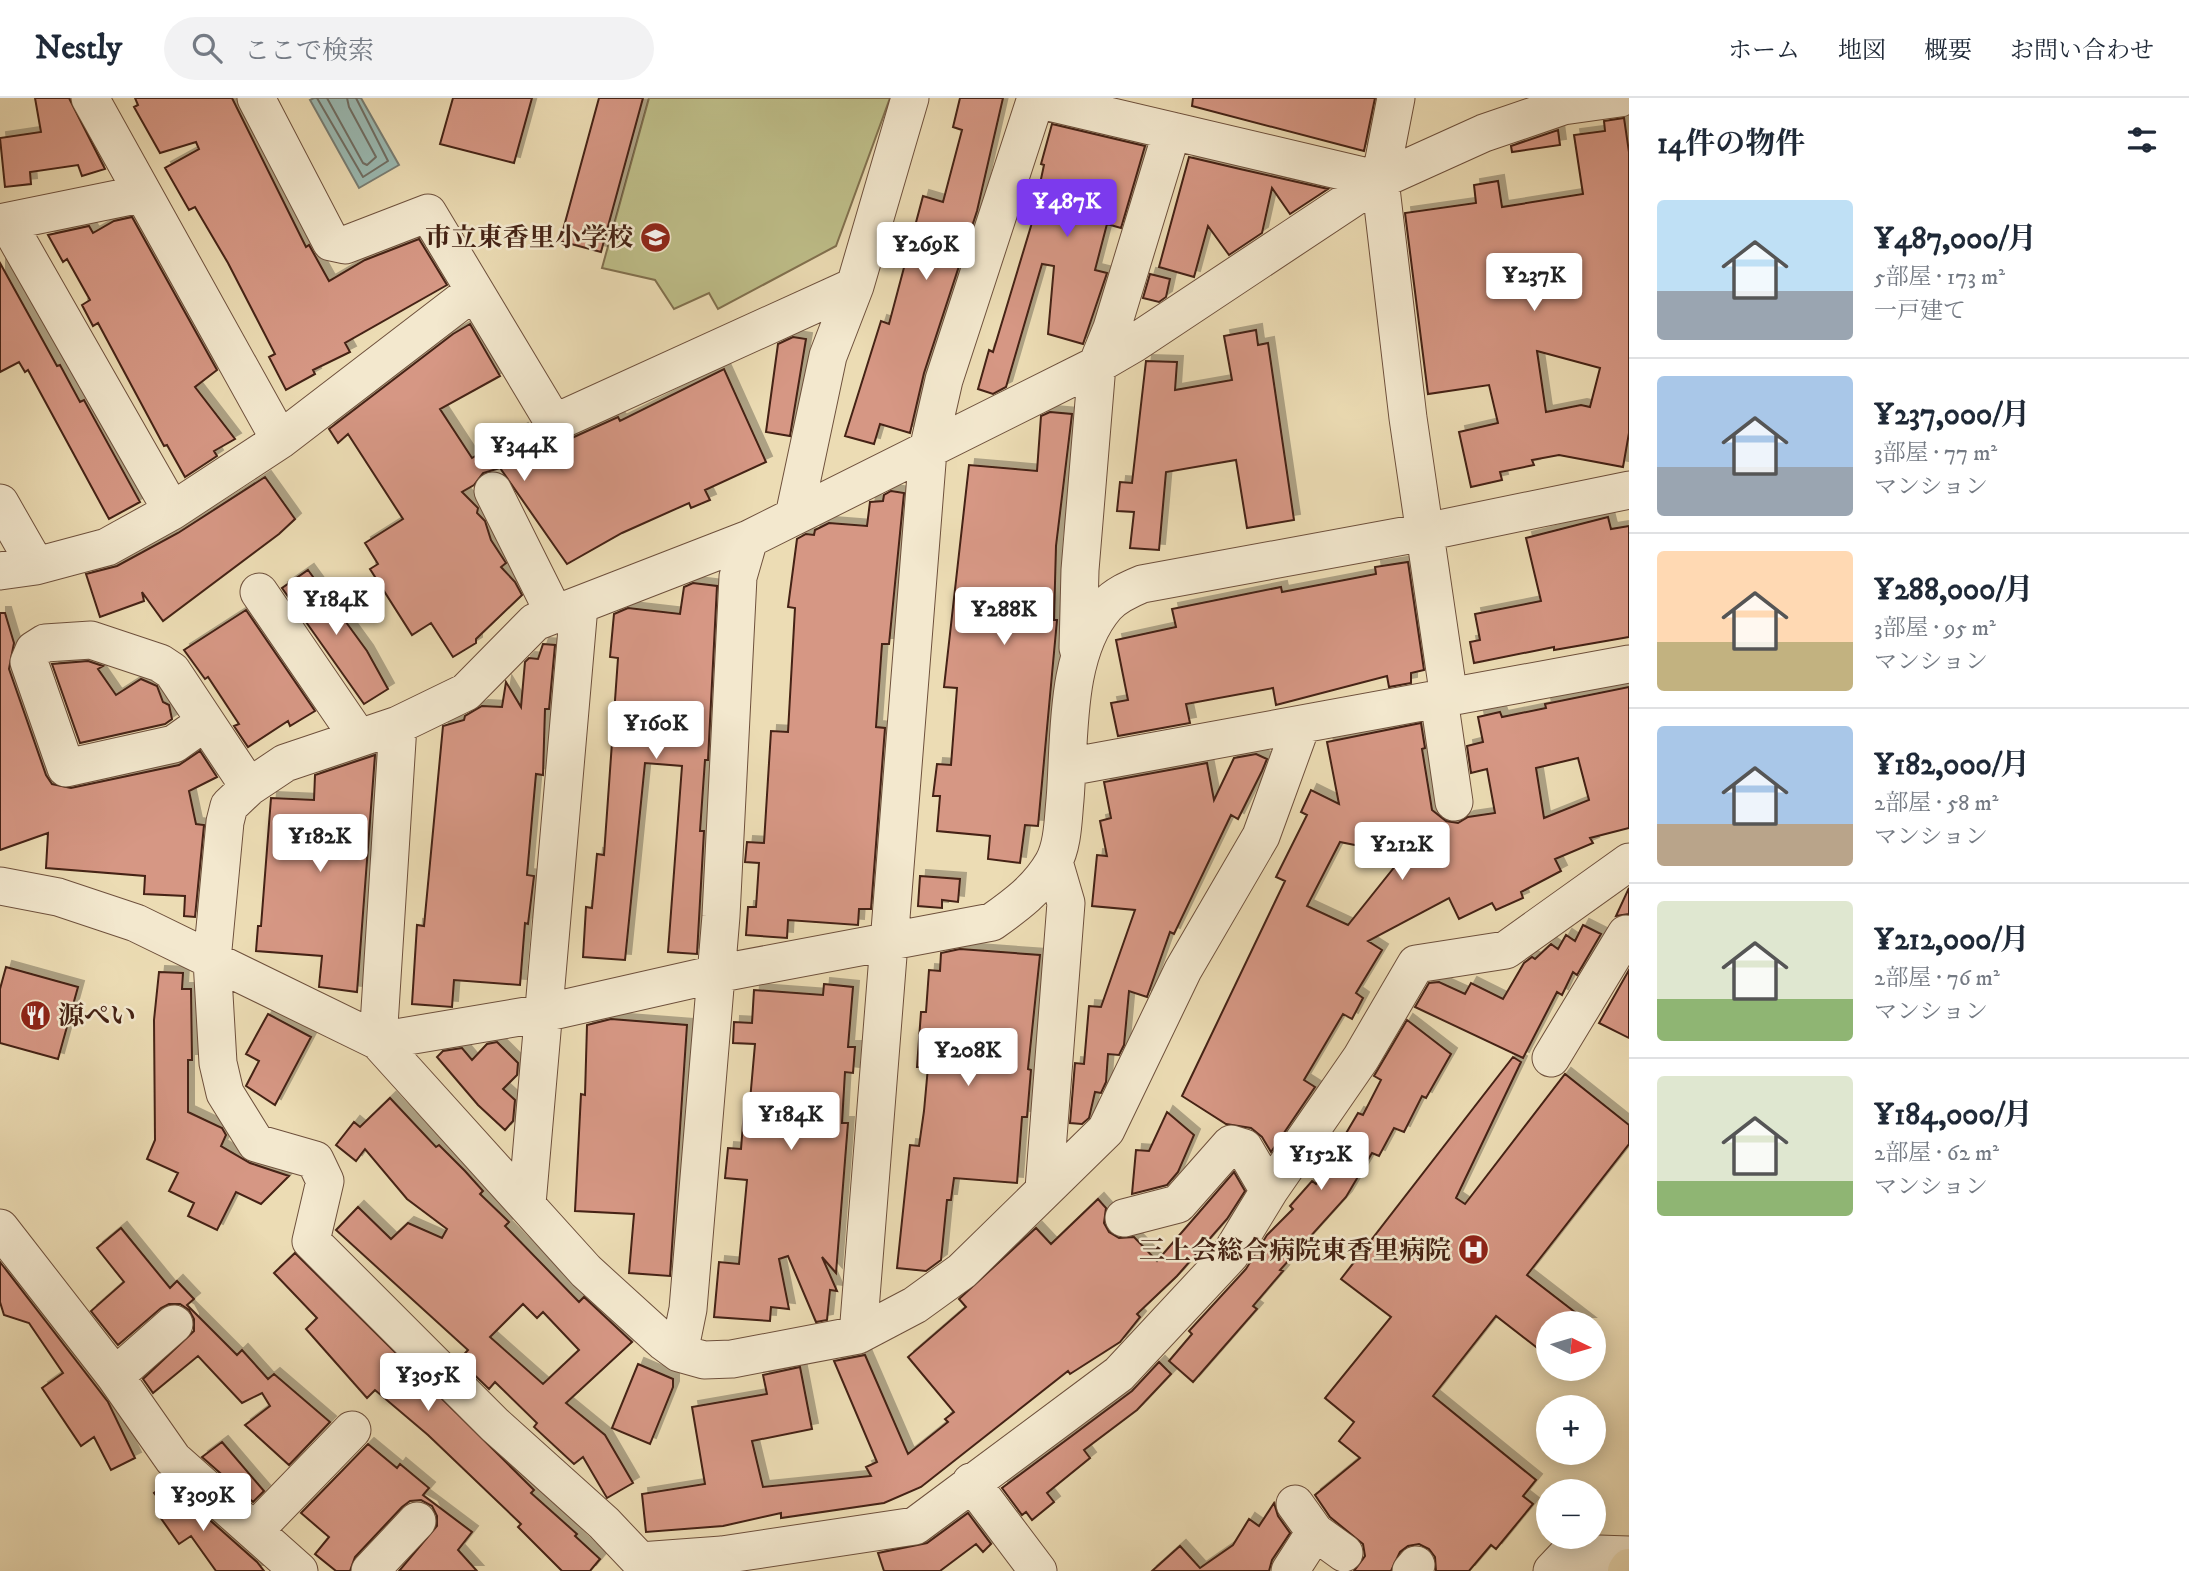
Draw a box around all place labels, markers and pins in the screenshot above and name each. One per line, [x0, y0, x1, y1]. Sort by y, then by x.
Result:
pin: ¥487K [1018, 180, 1116, 239]
school or university icon: 市立東香里小学校 [639, 220, 673, 254]
place label: 市立東香里小学校 [425, 222, 633, 255]
pin: ¥269K [877, 222, 975, 282]
pin: ¥237K [1485, 254, 1583, 313]
pin: ¥344K [475, 424, 573, 483]
pin: ¥184K [287, 578, 385, 637]
pin: ¥288K [955, 588, 1053, 647]
pin: ¥160K [607, 702, 705, 761]
pin: ¥182K [271, 814, 369, 874]
pin: ¥212K [1353, 822, 1451, 882]
restaurant icon: 源ぺい [18, 998, 52, 1032]
place label: 源ぺい [58, 1000, 136, 1033]
pin: ¥208K [919, 1028, 1017, 1088]
pin: ¥184K [742, 1093, 840, 1152]
pin: ¥152K [1272, 1132, 1370, 1192]
hospital icon: 三上会総合病院東香里病院 [1457, 1233, 1491, 1267]
place label: 三上会総合病院東香里病院 [1139, 1235, 1451, 1268]
pin: ¥305K [379, 1354, 477, 1413]
pin: ¥309K [154, 1474, 252, 1533]

